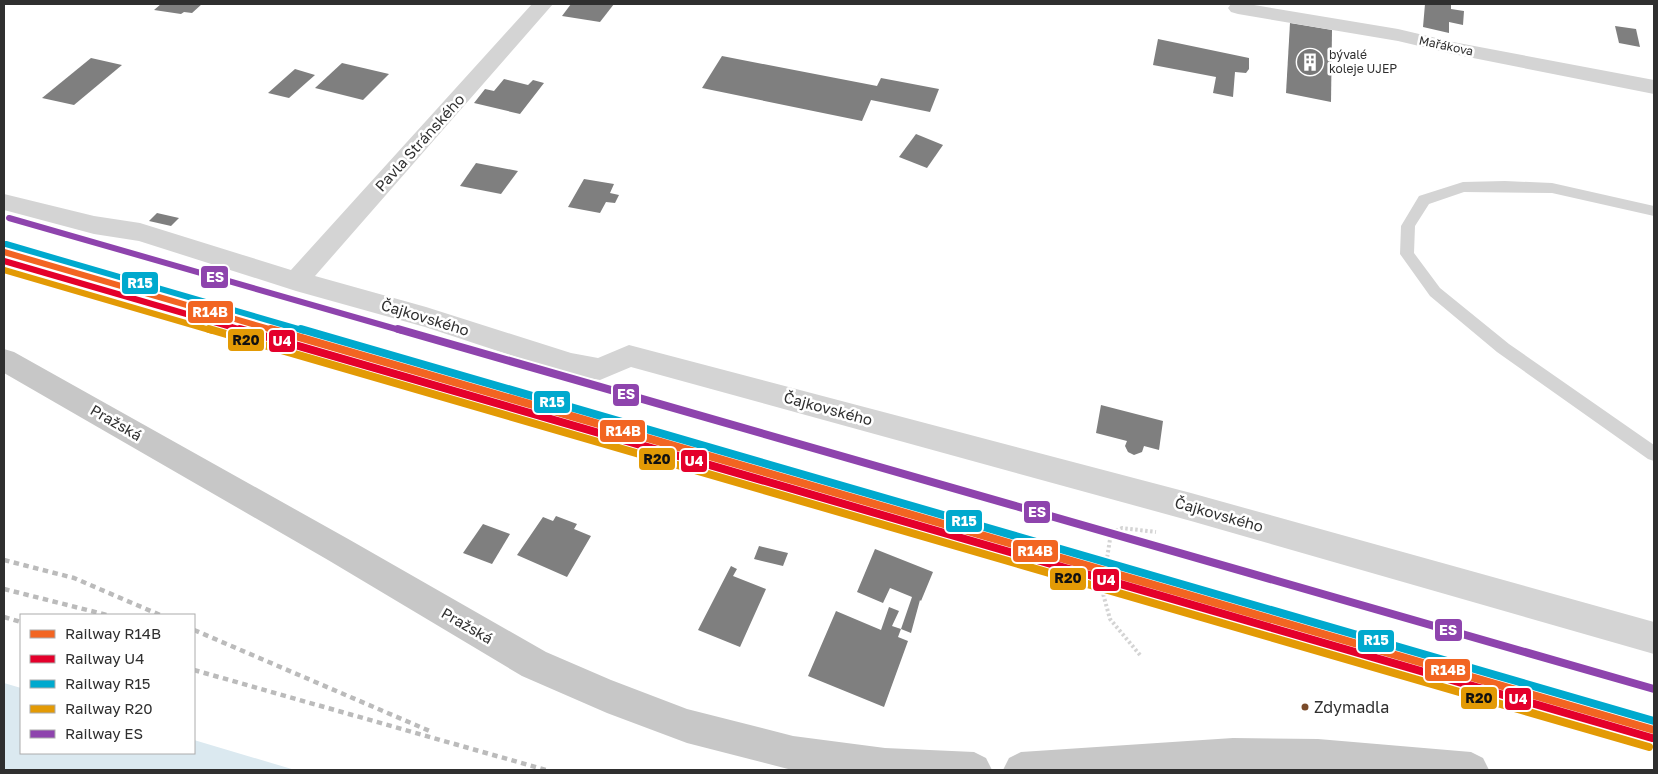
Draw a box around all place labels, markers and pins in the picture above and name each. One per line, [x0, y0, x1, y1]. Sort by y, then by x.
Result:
building icon: bývalé koleje UJEP [1295, 47, 1325, 77]
place label: bývalé koleje UJEP [1329, 47, 1397, 76]
place label: Zdymadla [1314, 697, 1389, 717]
marker: Zdymadla [1300, 702, 1310, 712]

